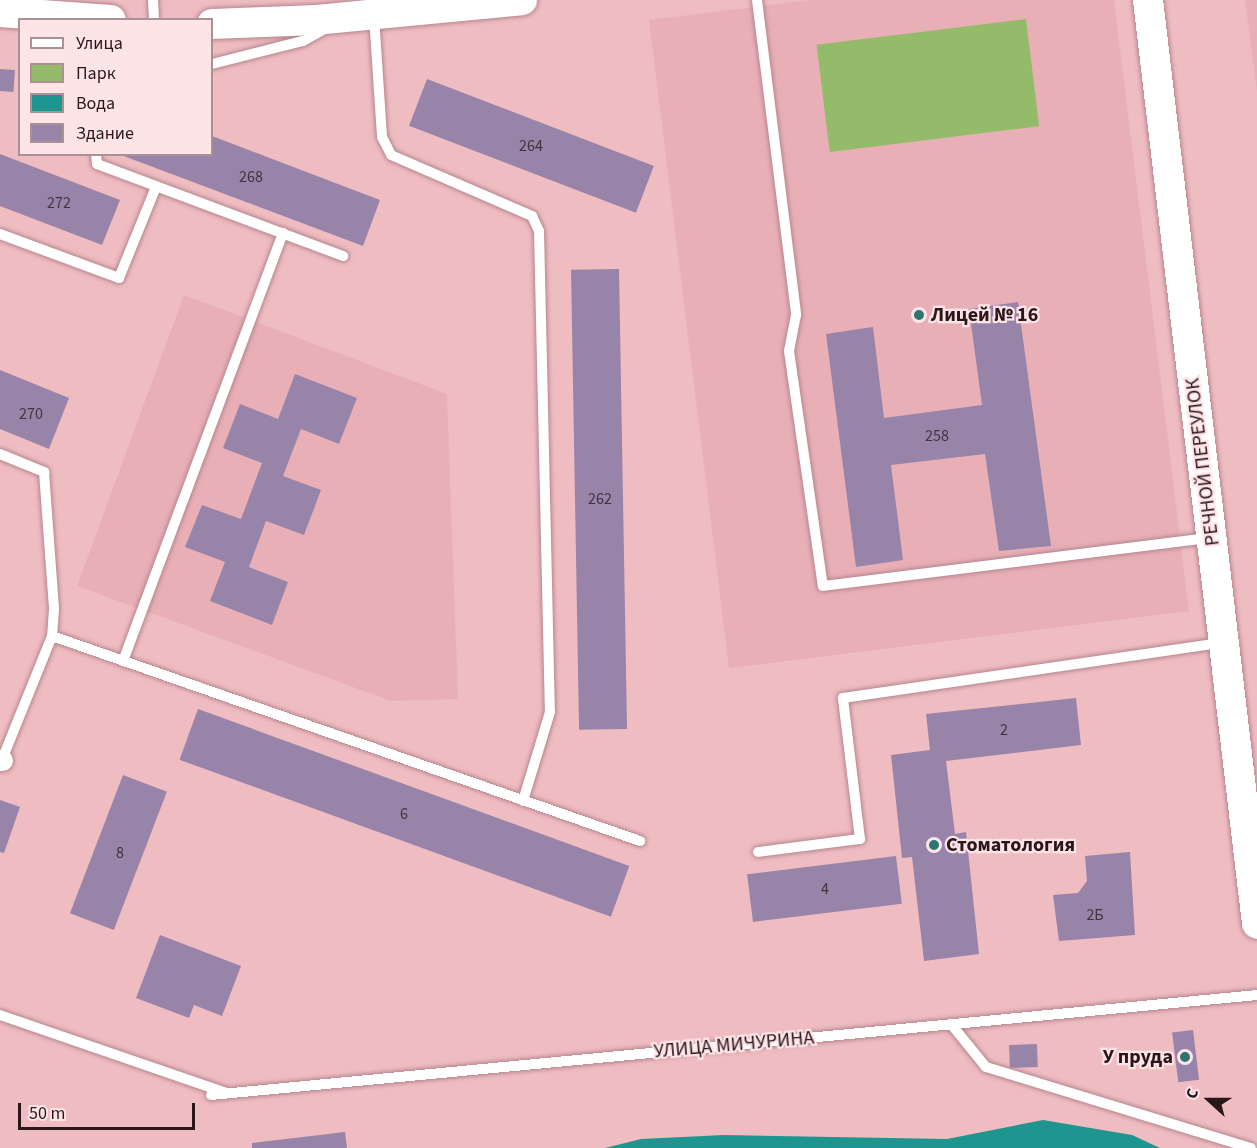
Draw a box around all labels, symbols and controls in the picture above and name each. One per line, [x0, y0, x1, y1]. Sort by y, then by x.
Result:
legend [18, 18, 213, 156]
text: Улица [76, 31, 123, 56]
text: Парк [76, 61, 116, 86]
text: Вода [76, 91, 115, 116]
text: Здание [76, 121, 134, 146]
house number: 264 [519, 136, 543, 156]
house number: 268 [239, 167, 263, 187]
house number: 272 [47, 193, 71, 213]
place label: Лицей № 16 [931, 303, 1038, 327]
marker: Лицей № 16 [912, 308, 926, 322]
street label: РЕЧНОЙ ПЕРЕУЛОК [1181, 377, 1225, 547]
house number: 270 [19, 404, 43, 424]
house number: 258 [925, 426, 949, 446]
house number: 262 [588, 489, 612, 509]
house number: 2 [1000, 720, 1008, 740]
house number: 6 [400, 804, 408, 824]
place label: Стоматология [946, 833, 1075, 857]
marker: Стоматология [927, 838, 941, 852]
house number: 8 [116, 843, 124, 863]
house number: 4 [821, 879, 829, 899]
house number: 2Б [1086, 905, 1104, 925]
street label: УЛИЦА МИЧУРИНА [653, 1026, 815, 1064]
place label: У пруда [1103, 1045, 1173, 1069]
marker: У пруда [1178, 1050, 1192, 1064]
north arrow [1179, 1070, 1239, 1130]
text: С [1180, 1085, 1204, 1102]
scale bar [21, 1091, 198, 1129]
text: 50 m [29, 1101, 65, 1126]

